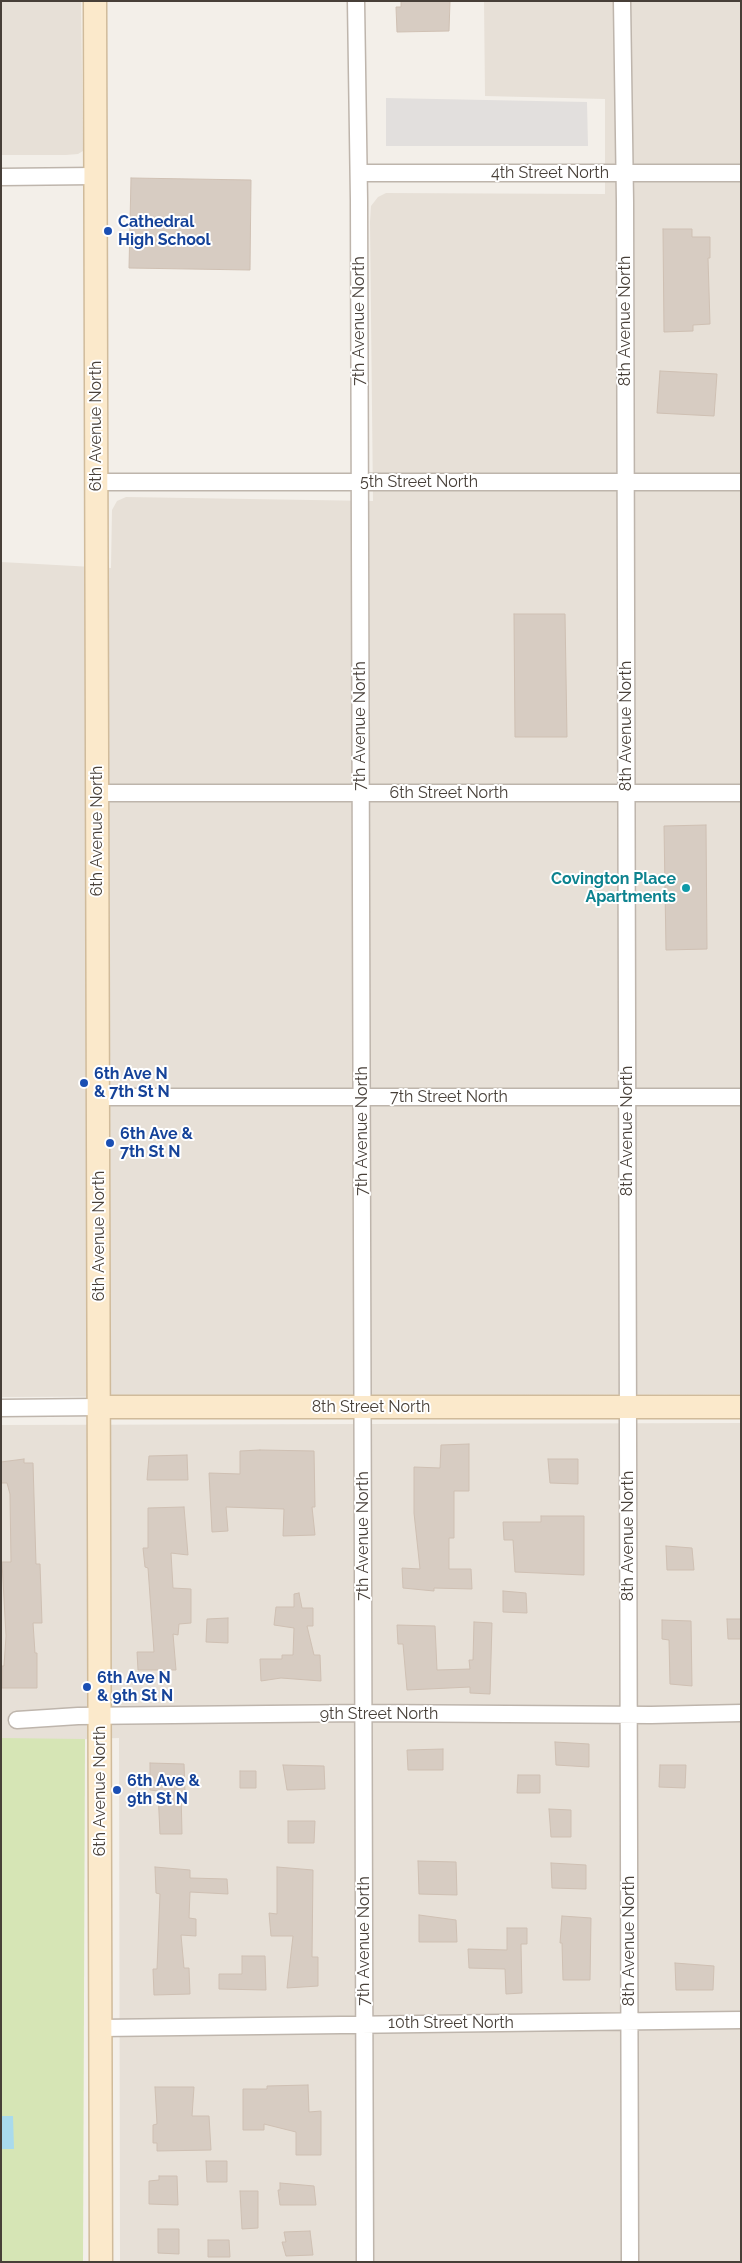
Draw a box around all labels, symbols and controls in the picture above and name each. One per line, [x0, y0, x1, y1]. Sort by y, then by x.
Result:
street label: 4th Street North [491, 163, 609, 183]
place label: Cathedral High School [118, 212, 211, 250]
marker: Cathedral High School [102, 225, 114, 237]
street label: 7th Avenue North [349, 256, 369, 386]
street label: 8th Avenue North [615, 256, 635, 386]
street label: 6th Avenue North [86, 361, 106, 491]
street label: 5th Street North [360, 472, 478, 492]
street label: 7th Avenue North [350, 661, 370, 791]
street label: 8th Avenue North [616, 661, 636, 791]
street label: 6th Avenue North [87, 766, 107, 896]
street label: 6th Street North [390, 783, 508, 803]
place label: Covington Place Apartments [551, 869, 676, 907]
marker: Covington Place Apartments [680, 882, 692, 894]
place label: 6th Ave N & 7th St N [94, 1064, 170, 1102]
street label: 7th Avenue North [352, 1066, 372, 1196]
street label: 8th Avenue North [617, 1066, 637, 1196]
marker: 6th Ave N & 7th St N [78, 1077, 90, 1089]
street label: 7th Street North [390, 1087, 508, 1107]
place label: 6th Ave & 7th St N [120, 1124, 193, 1162]
marker: 6th Ave & 7th St N [104, 1137, 116, 1149]
street label: 6th Avenue North [89, 1171, 109, 1301]
street label: 8th Street North [312, 1397, 430, 1417]
street label: 7th Avenue North [353, 1471, 373, 1601]
street label: 8th Avenue North [618, 1471, 638, 1601]
place label: 6th Ave N & 9th St N [97, 1668, 173, 1706]
marker: 6th Ave N & 9th St N [81, 1681, 93, 1693]
street label: 9th Street North [320, 1704, 438, 1724]
street label: 6th Avenue North [90, 1726, 110, 1856]
place label: 6th Ave & 9th St N [127, 1771, 200, 1809]
marker: 6th Ave & 9th St N [111, 1784, 123, 1796]
street label: 7th Avenue North [354, 1876, 374, 2006]
street label: 8th Avenue North [619, 1876, 639, 2006]
street label: 10th Street North [388, 2013, 514, 2033]

